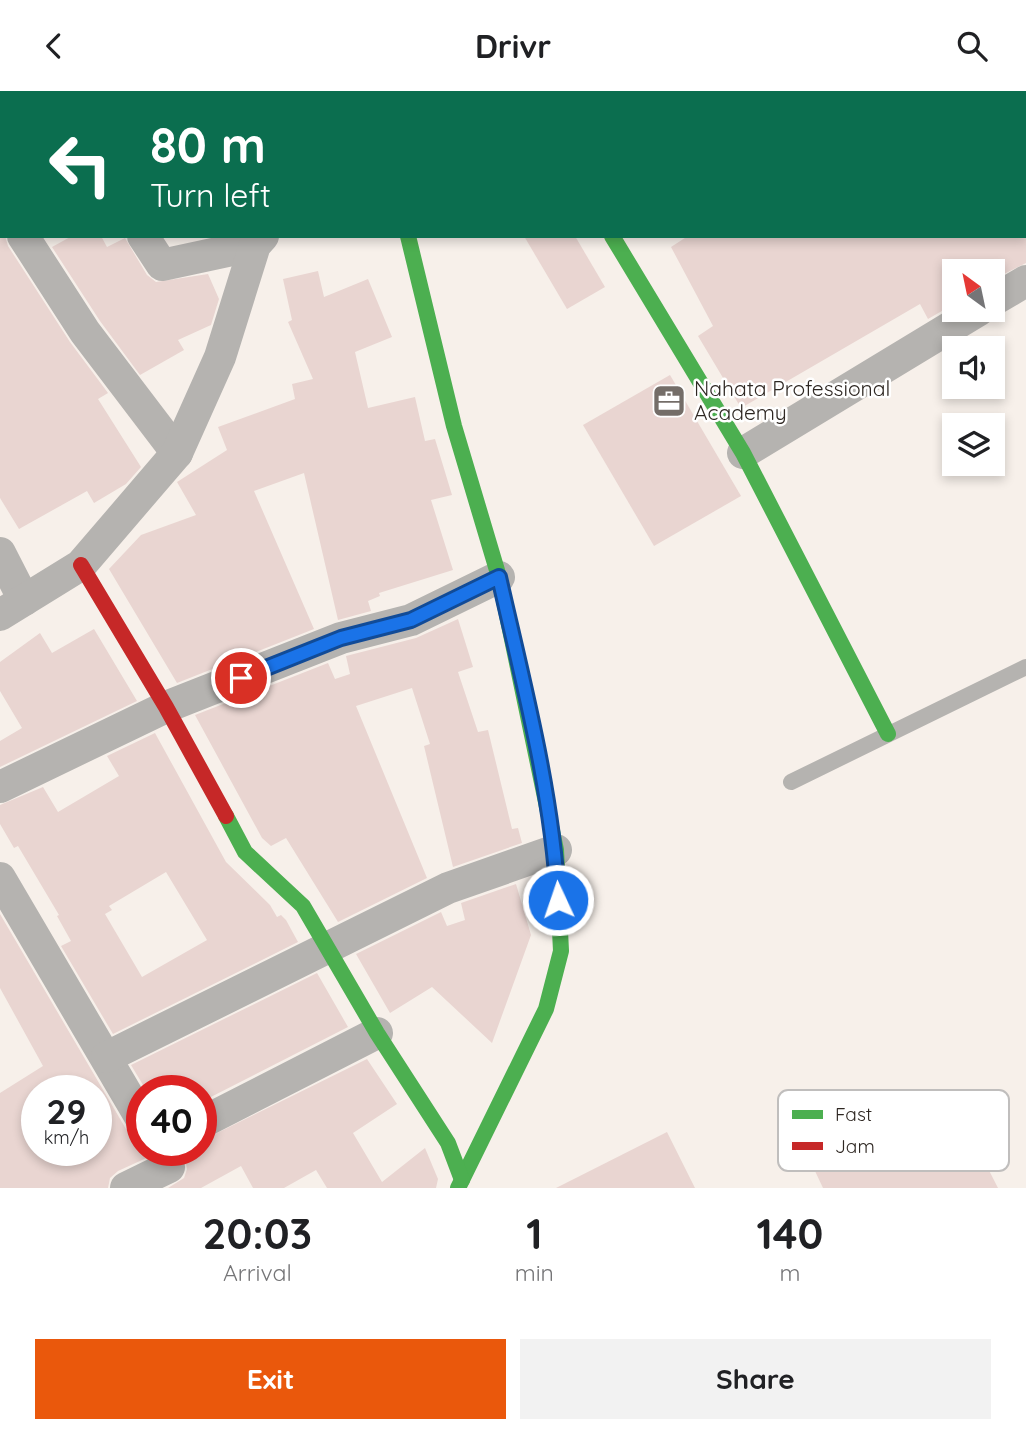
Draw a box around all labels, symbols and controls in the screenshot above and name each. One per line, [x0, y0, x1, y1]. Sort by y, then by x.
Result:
text: Drivr [475, 26, 551, 66]
icon: back [35, 27, 73, 65]
icon: search [953, 27, 991, 65]
text: 80 m [150, 114, 266, 175]
icon: left [35, 119, 126, 210]
text: Turn left [150, 175, 271, 215]
north arrow [942, 259, 1004, 322]
map controls [942, 259, 1005, 476]
button: sound [942, 336, 1005, 399]
place label: Nahata Professional Academy [694, 375, 890, 425]
office icon: Nahata Professional Academy [650, 382, 688, 420]
button: layers [942, 413, 1005, 476]
pin [211, 648, 271, 708]
icon: arrive [222, 659, 260, 697]
position arrow [521, 863, 595, 937]
speed limit sign: 40 [126, 1075, 217, 1166]
text: 29 [47, 1089, 86, 1133]
legend [778, 1090, 1009, 1171]
text: Fast [835, 1102, 872, 1126]
text: km/h [44, 1126, 89, 1149]
text: Jam [835, 1134, 875, 1158]
text: 20:03 [203, 1207, 312, 1260]
text: 1 [526, 1207, 542, 1260]
text: 140 [757, 1207, 823, 1260]
text: Arrival [223, 1258, 292, 1287]
text: min [515, 1258, 554, 1287]
text: m [779, 1258, 800, 1287]
button: Exit [35, 1339, 506, 1419]
button: Share [520, 1339, 991, 1419]

